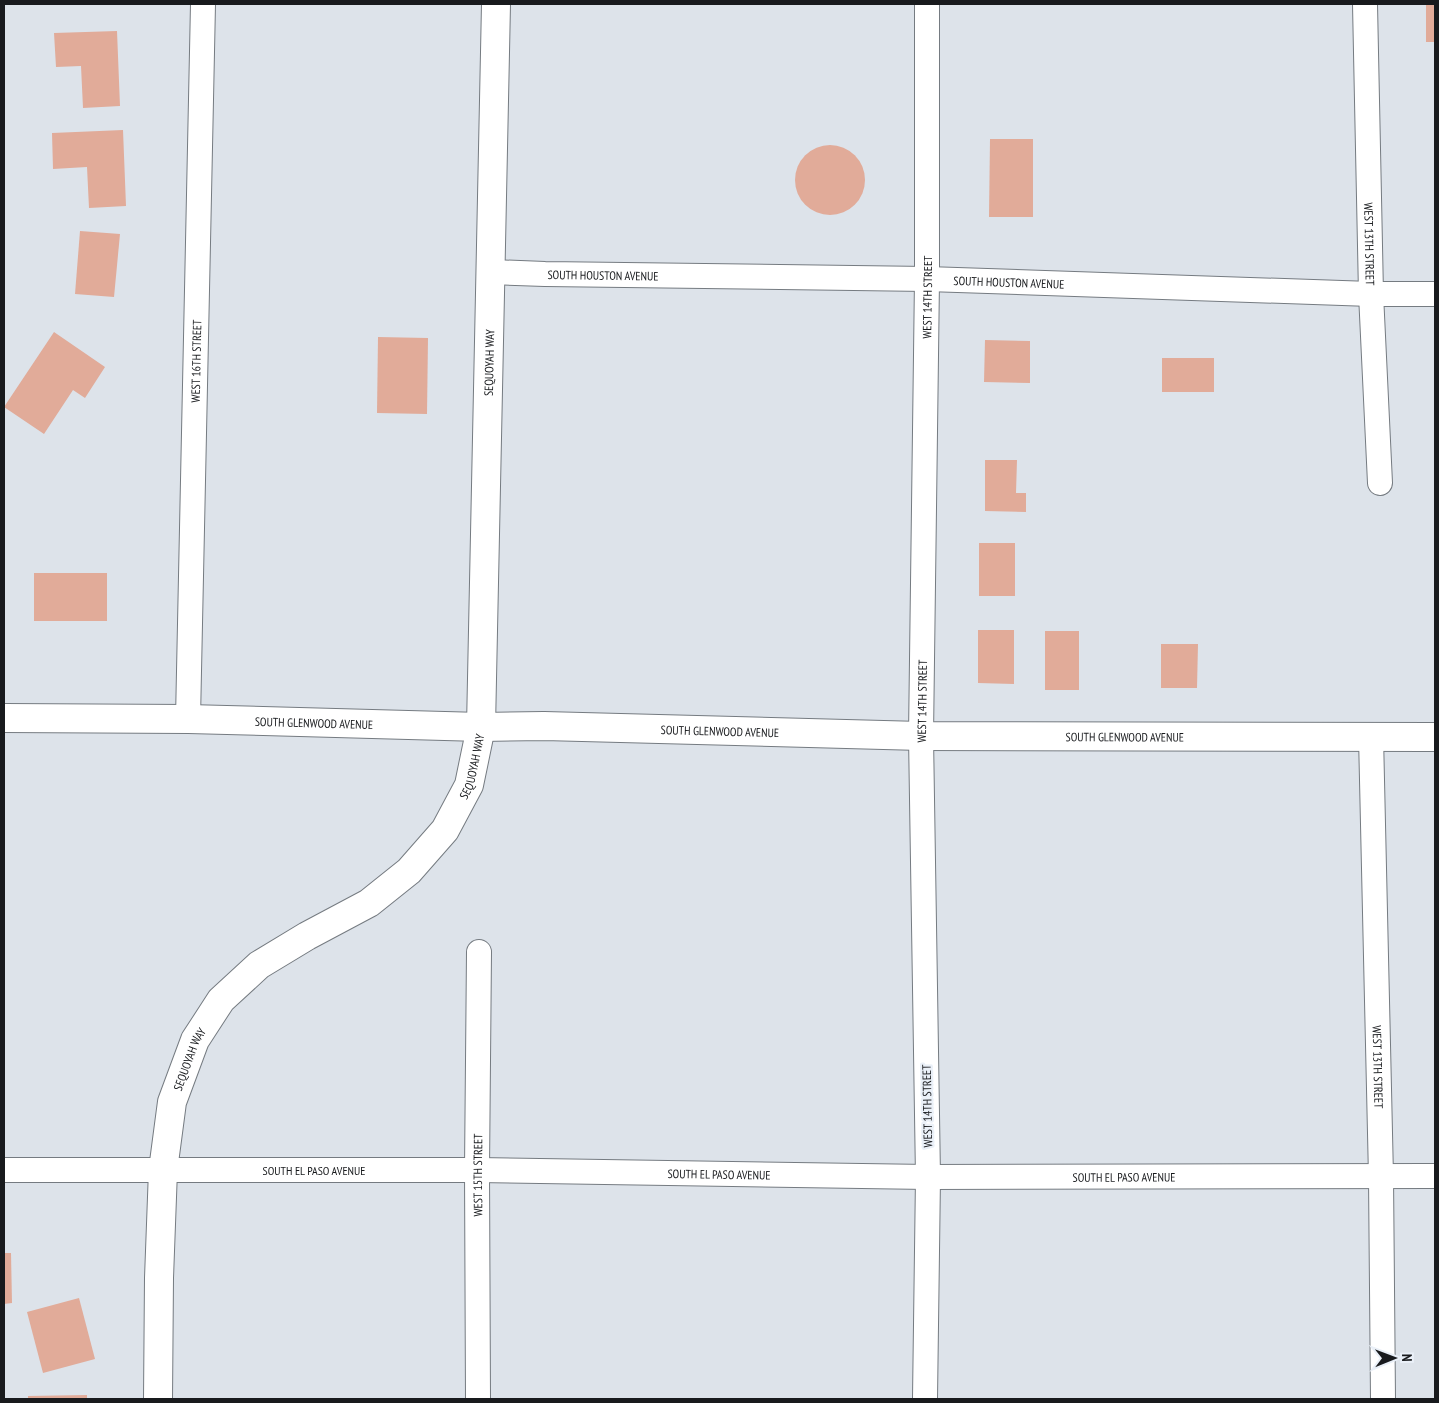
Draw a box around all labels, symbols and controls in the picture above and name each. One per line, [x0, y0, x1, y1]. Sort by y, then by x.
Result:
street label: WEST 13TH STREET [1362, 202, 1378, 286]
street label: WEST 14TH STREET [919, 255, 935, 339]
street label: SOUTH HOUSTON AVENUE [547, 267, 658, 283]
street label: SOUTH HOUSTON AVENUE [953, 272, 1065, 291]
street label: WEST 16TH STREET [187, 319, 204, 403]
street label: SEQUOYAH WAY [480, 328, 497, 396]
street label: WEST 14TH STREET [913, 659, 930, 743]
street label: SOUTH GLENWOOD AVENUE [255, 713, 373, 732]
street label: SOUTH GLENWOOD AVENUE [660, 722, 779, 740]
street label: SOUTH GLENWOOD AVENUE [1066, 729, 1184, 744]
street label: SEQUOYAH WAY [455, 732, 487, 801]
street label: SEQUOYAH WAY [169, 1024, 209, 1092]
street label: WEST 13TH STREET [1370, 1025, 1387, 1109]
street label: WEST 14TH STREET [919, 1064, 935, 1148]
street label: WEST 15TH STREET [469, 1133, 485, 1217]
street label: SOUTH EL PASO AVENUE [263, 1163, 365, 1178]
street label: SOUTH EL PASO AVENUE [667, 1165, 771, 1182]
street label: SOUTH EL PASO AVENUE [1072, 1169, 1175, 1184]
north arrow [1369, 1333, 1419, 1383]
text: N [1398, 1354, 1416, 1362]

